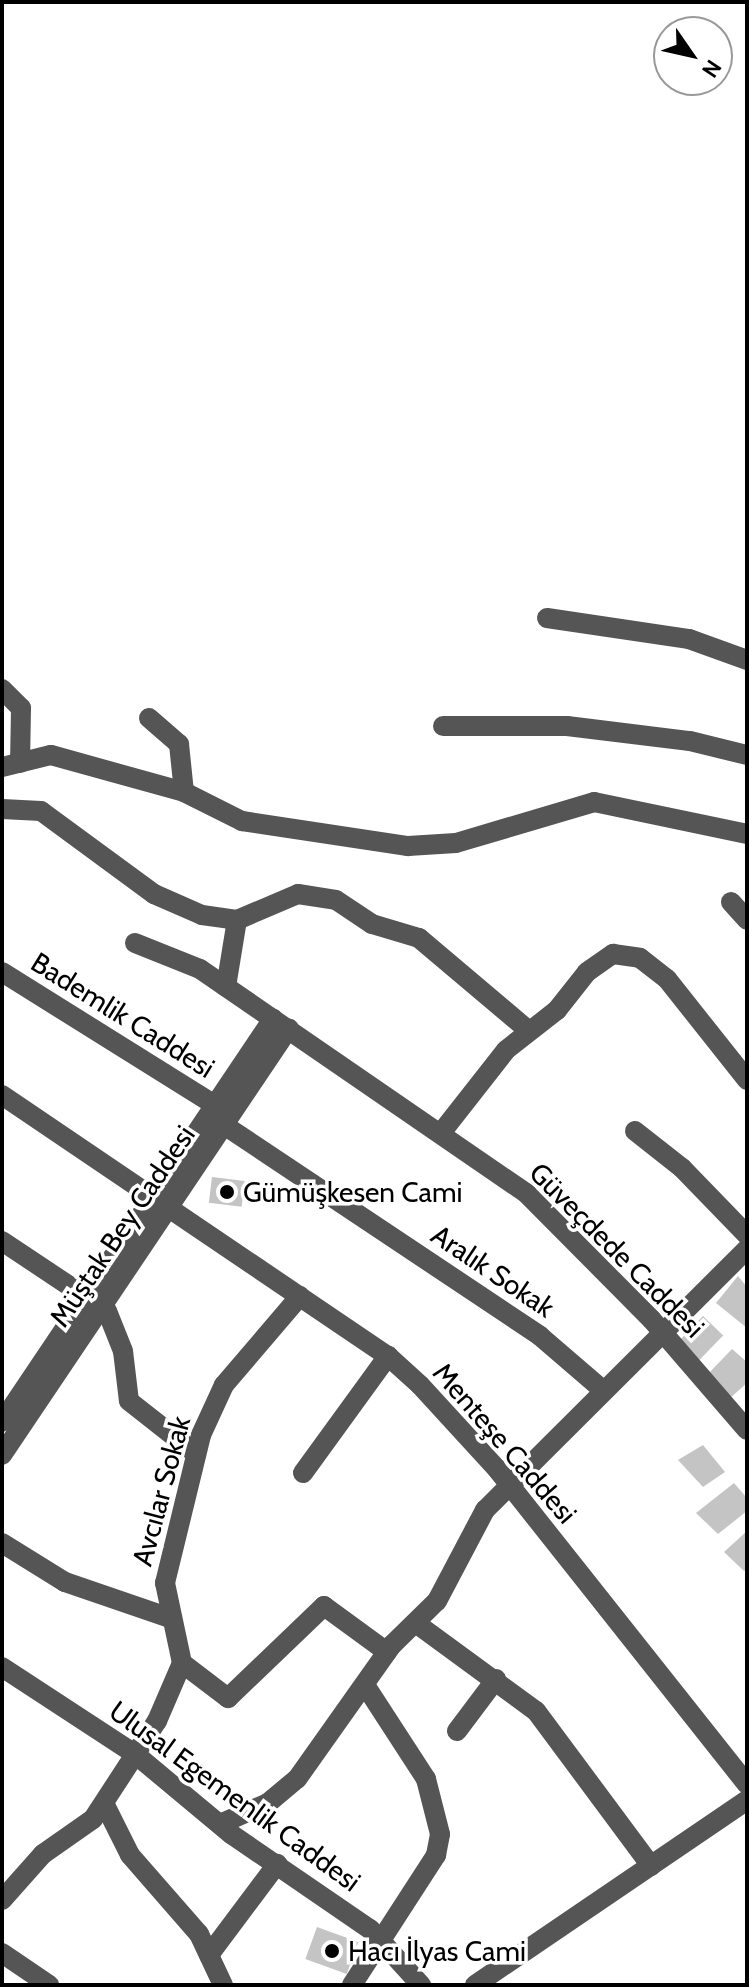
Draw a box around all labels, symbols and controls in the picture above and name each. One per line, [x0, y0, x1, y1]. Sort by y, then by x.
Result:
north arrow [653, 16, 733, 96]
text: N [696, 55, 727, 83]
street label: Bademlik Caddesi [25, 945, 221, 1085]
street label: Müştak Bey Caddesi [42, 1119, 202, 1333]
street label: Güveçdede Caddesi [523, 1156, 711, 1344]
place label: Gümüşkesen Cami [243, 1175, 462, 1209]
marker: Gümüşkesen Cami [218, 1183, 236, 1201]
street label: Aralık Sokak [425, 1218, 561, 1324]
street label: Menteşe Caddesi [426, 1356, 584, 1530]
street label: Avcılar Sokak [125, 1412, 197, 1570]
street label: Ulusal Egemenlik Caddesi [103, 1694, 367, 1898]
place label: Hacı İlyas Cami [348, 1934, 526, 1968]
marker: Hacı İlyas Cami [323, 1942, 341, 1960]

